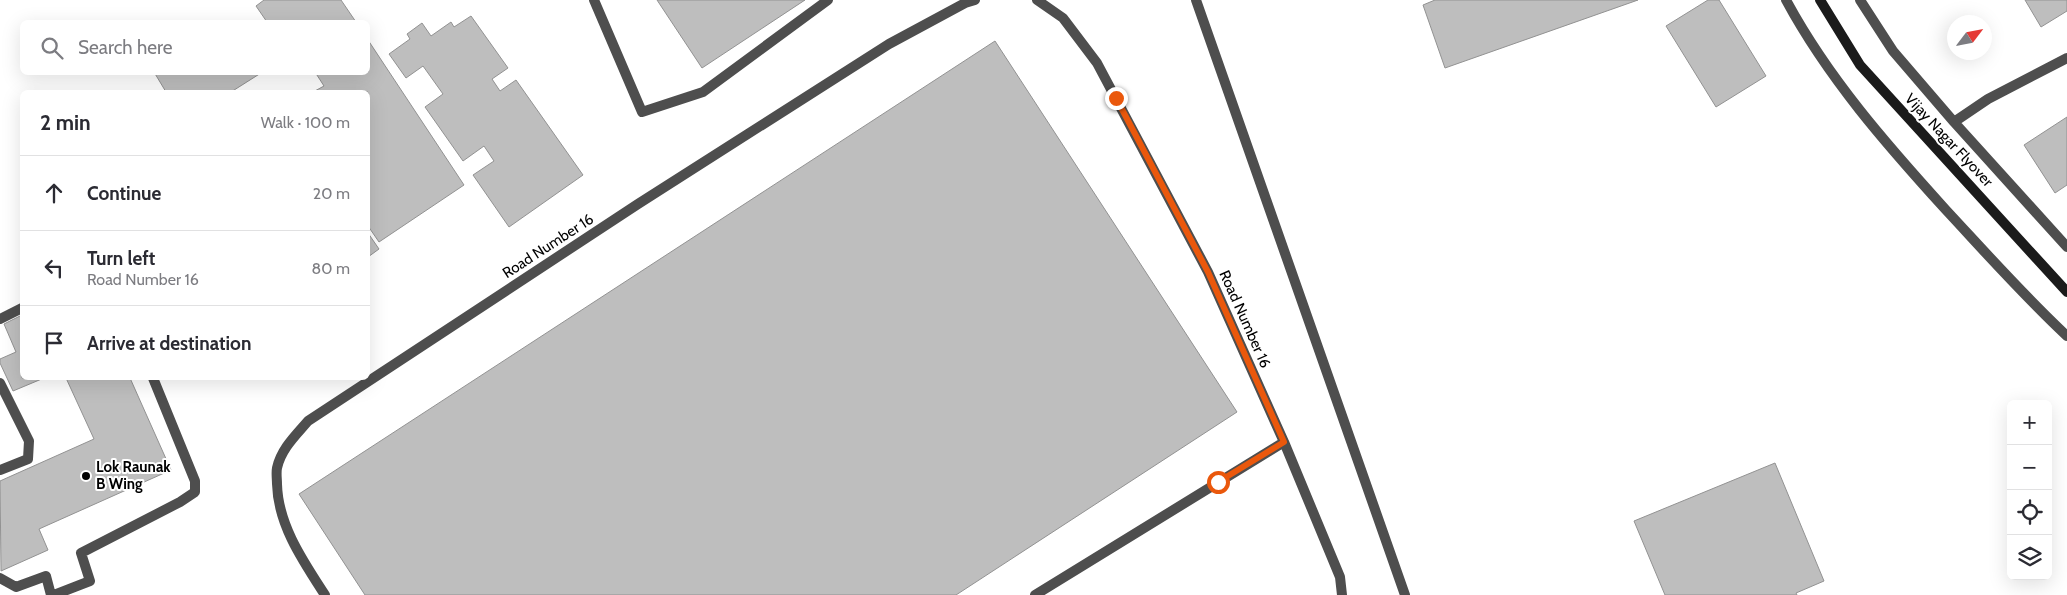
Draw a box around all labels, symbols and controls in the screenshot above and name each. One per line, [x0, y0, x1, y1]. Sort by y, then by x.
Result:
north arrow [1947, 15, 1992, 60]
search box [20, 20, 370, 75]
icon: search [38, 34, 66, 62]
text: Search here [78, 36, 172, 59]
route end [1105, 87, 1128, 110]
street label: Vijay Nagar Flyover [1901, 90, 1997, 191]
text: 2 min [40, 110, 91, 135]
text: Walk · 100 m [261, 113, 350, 132]
icon: ahead [40, 179, 68, 207]
text: Continue [87, 182, 161, 205]
text: 20 m [313, 184, 350, 203]
street label: Road Number 16 [499, 210, 597, 282]
text: Turn left [87, 247, 155, 270]
icon: left [40, 254, 68, 282]
text: 80 m [312, 259, 350, 278]
street label: Road Number 16 [1215, 267, 1275, 371]
text: Road Number 16 [87, 270, 199, 289]
icon: arrive [40, 329, 68, 357]
text: Arrive at destination [87, 332, 251, 355]
map controls [2007, 400, 2052, 580]
button: + [2007, 400, 2052, 445]
button: − [2007, 445, 2052, 490]
place label: Lok Raunak B Wing [96, 458, 171, 493]
marker: Lok Raunak B Wing [80, 470, 92, 482]
route start [1207, 471, 1230, 494]
button: locate [2007, 490, 2052, 535]
button: layers [2007, 535, 2052, 580]

